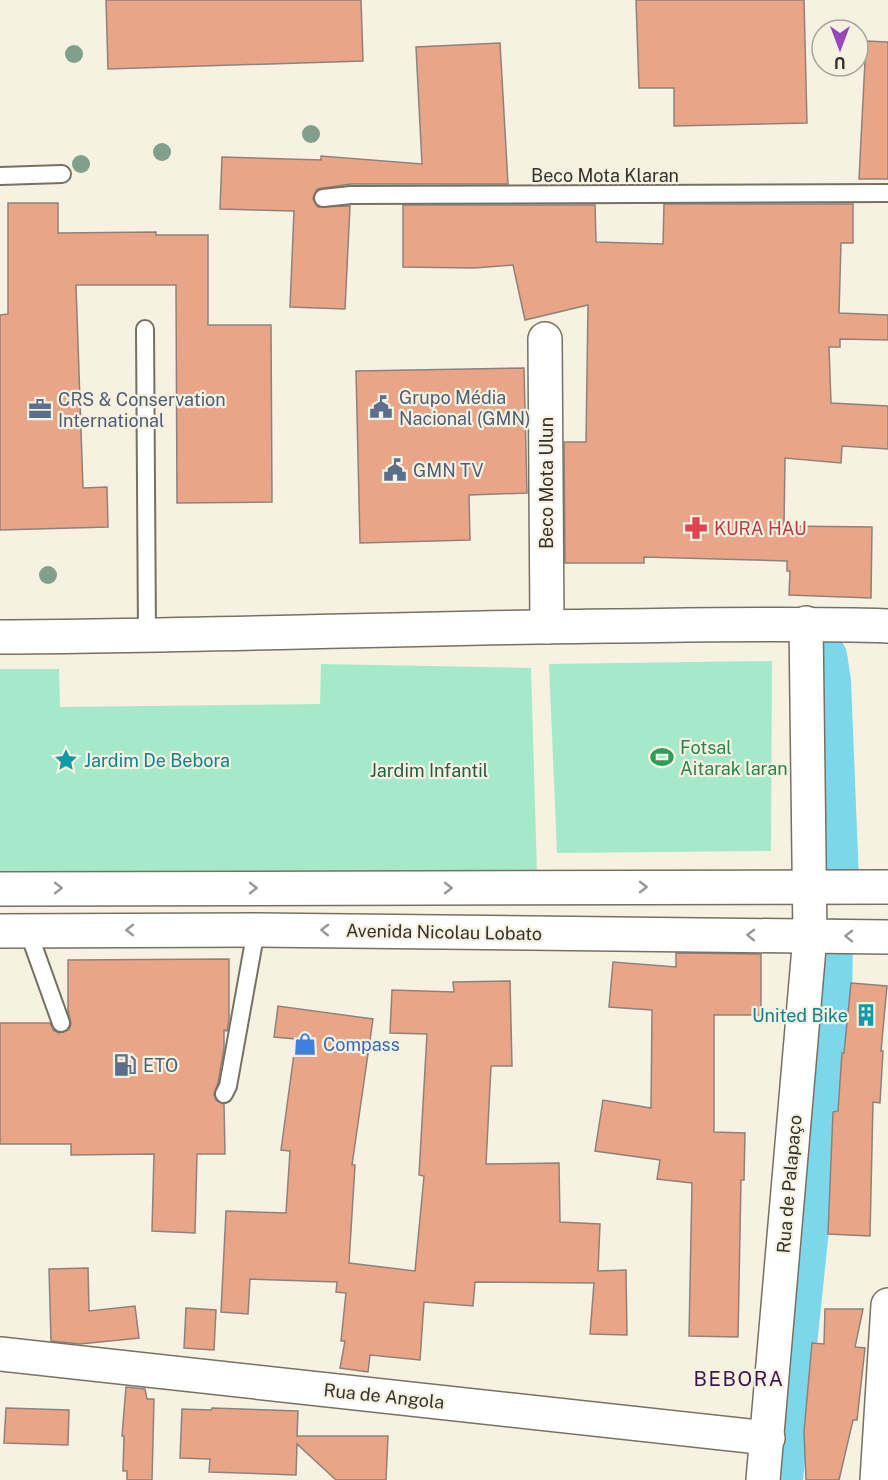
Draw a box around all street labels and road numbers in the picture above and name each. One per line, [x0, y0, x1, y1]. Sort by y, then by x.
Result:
street label: Beco Mota Klaran [531, 165, 679, 186]
street label: Beco Mota Ulun [536, 417, 557, 549]
street label: Avenida Nicolau Lobato [346, 920, 542, 944]
street label: Rua de Palapaço [772, 1114, 806, 1254]
street label: Rua de Angola [323, 1379, 445, 1413]

